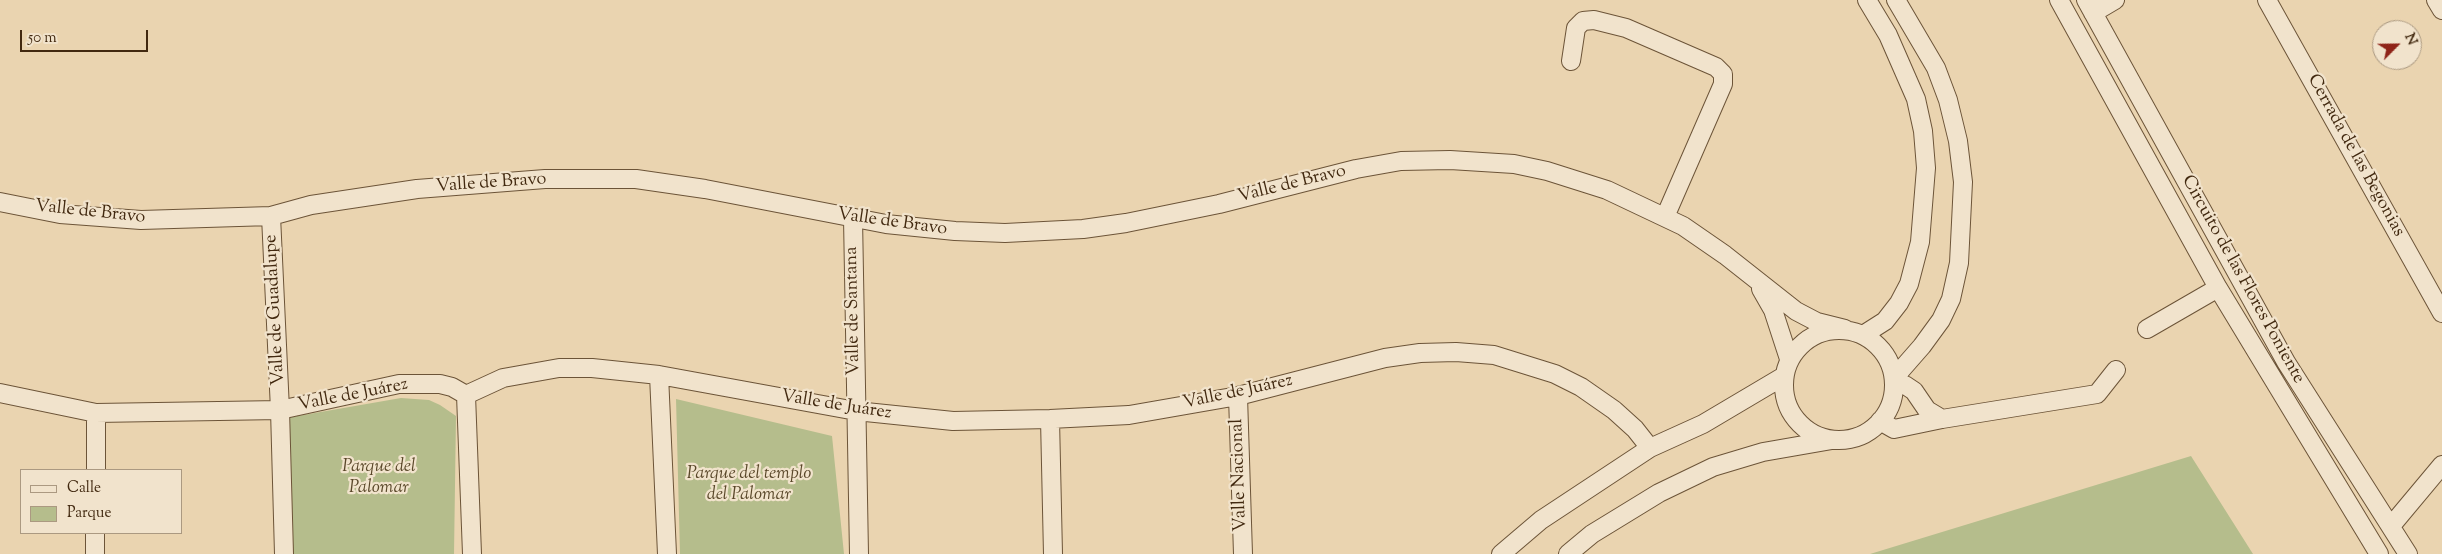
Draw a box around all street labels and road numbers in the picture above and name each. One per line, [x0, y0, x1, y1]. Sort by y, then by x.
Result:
street label: Cerrada de las Begonias [2301, 71, 2409, 241]
street label: Valle de Bravo [1236, 161, 1348, 209]
street label: Valle de Bravo [435, 169, 547, 199]
street label: Circuito de las Flores Poniente [2176, 172, 2308, 388]
street label: Valle de Bravo [34, 196, 146, 230]
street label: Valle de Bravo [836, 205, 948, 241]
street label: Valle de Guadalupe [261, 234, 291, 386]
street label: Valle de Santana [842, 246, 866, 376]
street label: Valle de Juárez [1181, 371, 1295, 415]
street label: Valle de Juárez [296, 375, 410, 417]
street label: Valle de Juárez [779, 387, 893, 425]
street label: Valle Nacional [1227, 418, 1253, 532]

